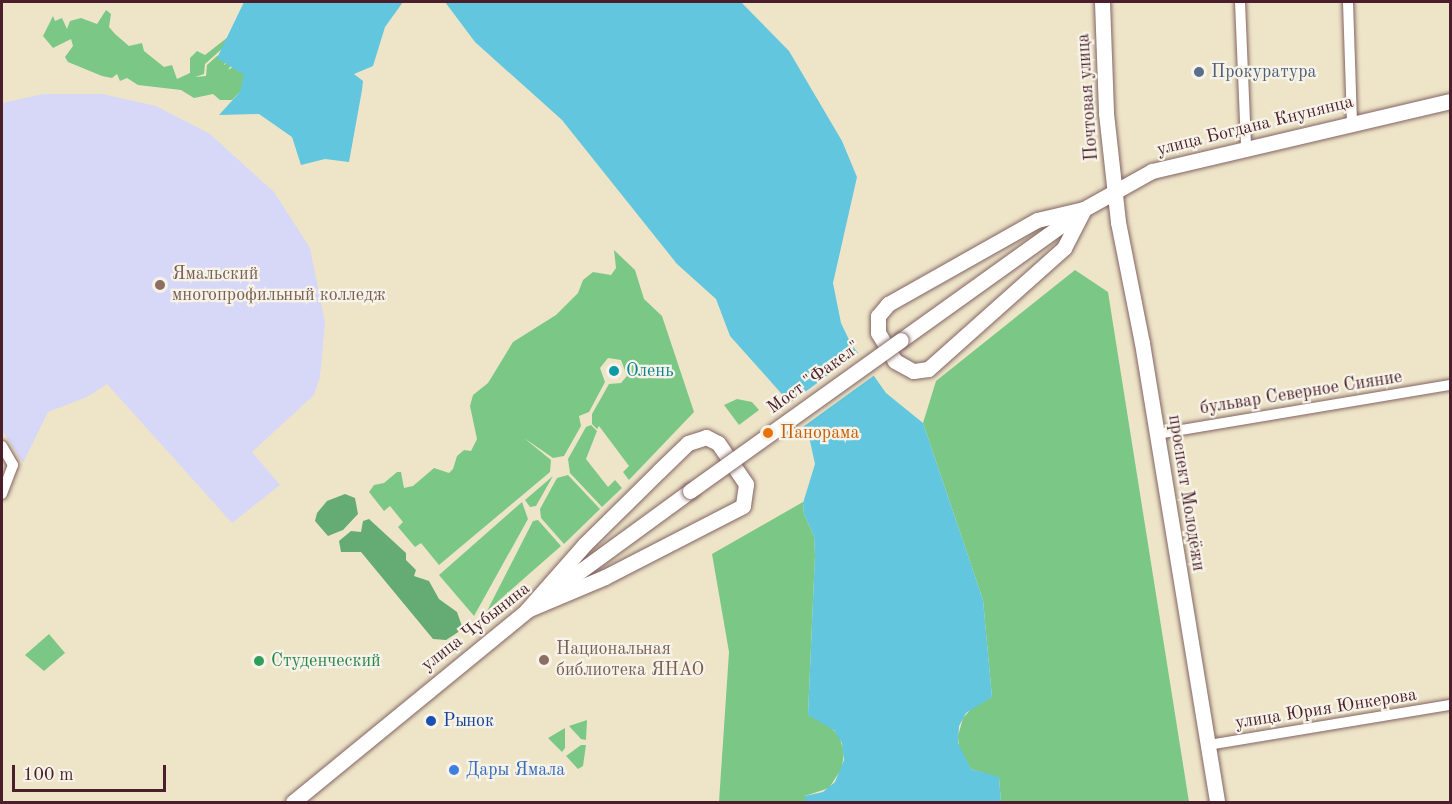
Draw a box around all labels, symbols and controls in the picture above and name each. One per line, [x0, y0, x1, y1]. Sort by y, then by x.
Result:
street label: Почтовая улица [1073, 33, 1103, 161]
place label: Прокуратура [1211, 61, 1316, 83]
marker: Прокуратура [1192, 65, 1206, 79]
street label: улица Богдана Кнунянца [1154, 91, 1356, 161]
place label: Ямальский многопрофильный колледж [172, 264, 386, 306]
marker: Ямальский многопрофильный колледж [153, 278, 167, 292]
street label: Мост "Факел" [763, 337, 865, 419]
place label: Олень [626, 360, 674, 382]
marker: Олень [607, 364, 621, 378]
street label: бульвар Северное Сияние [1198, 366, 1404, 420]
street label: проспект Молодёжи [1163, 413, 1209, 573]
place label: Панорама [780, 422, 859, 444]
marker: Панорама [761, 426, 775, 440]
street label: улица Чубынина [417, 578, 535, 676]
place label: Национальная библиотека ЯНАО [556, 639, 704, 682]
place label: Студенческий [271, 650, 381, 672]
marker: Национальная библиотека ЯНАО [537, 653, 551, 667]
marker: Студенческий [252, 654, 266, 668]
street label: улица Юрия Юнкерова [1234, 684, 1418, 734]
place label: Рынок [443, 710, 494, 732]
marker: Рынок [424, 714, 438, 728]
scale bar [15, 753, 170, 791]
place label: Дары Ямала [466, 759, 565, 781]
marker: Дары Ямала [447, 763, 461, 777]
text: 100 m [23, 766, 74, 784]

